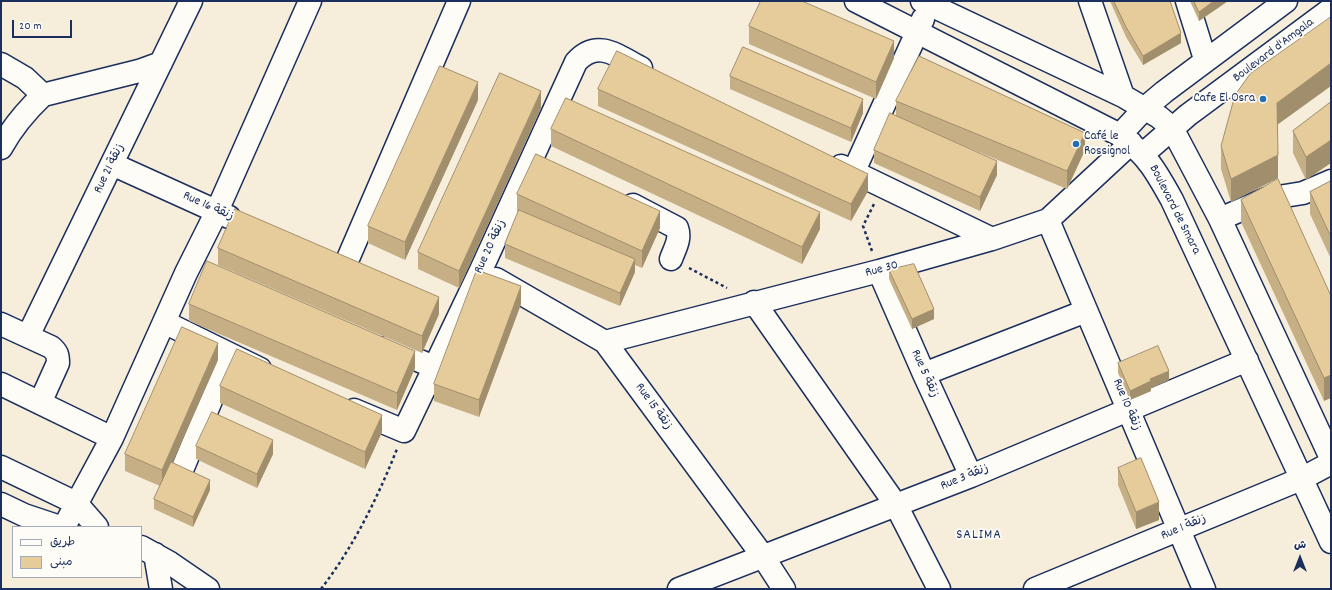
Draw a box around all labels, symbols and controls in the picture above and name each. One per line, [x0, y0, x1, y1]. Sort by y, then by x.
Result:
scale bar [14, 12, 74, 38]
street label: Boulevard d'Amgala [1230, 15, 1318, 87]
text: 20 m [19, 18, 42, 35]
place label: Cafe El Osra [1193, 91, 1255, 107]
marker: Cafe El Osra [1258, 94, 1268, 104]
place label: Café le Rossignol [1084, 129, 1130, 160]
marker: Café le Rossignol [1071, 139, 1081, 149]
street label: Rue 21 زنقة [91, 142, 129, 196]
street label: Boulevard de Smara [1145, 163, 1203, 257]
street label: Rue 16 زنقة [180, 189, 236, 225]
street label: Rue 20 زنقة [472, 218, 510, 276]
street label: Rue 30 [864, 258, 900, 282]
street label: Rue 5 زنقة [907, 348, 941, 400]
street label: Rue 10 زنقة [1108, 377, 1144, 433]
street label: Rue 15 زنقة [631, 381, 675, 433]
street label: Rue 3 زنقة [939, 461, 991, 495]
street label: Rue 1 زنقة [1159, 511, 1209, 545]
legend [12, 526, 142, 578]
district label: SALIMA [956, 528, 1002, 544]
text: طريق [50, 534, 75, 551]
north arrow [1280, 538, 1320, 578]
text: ش [1294, 538, 1306, 554]
text: مبنى [50, 554, 73, 571]

